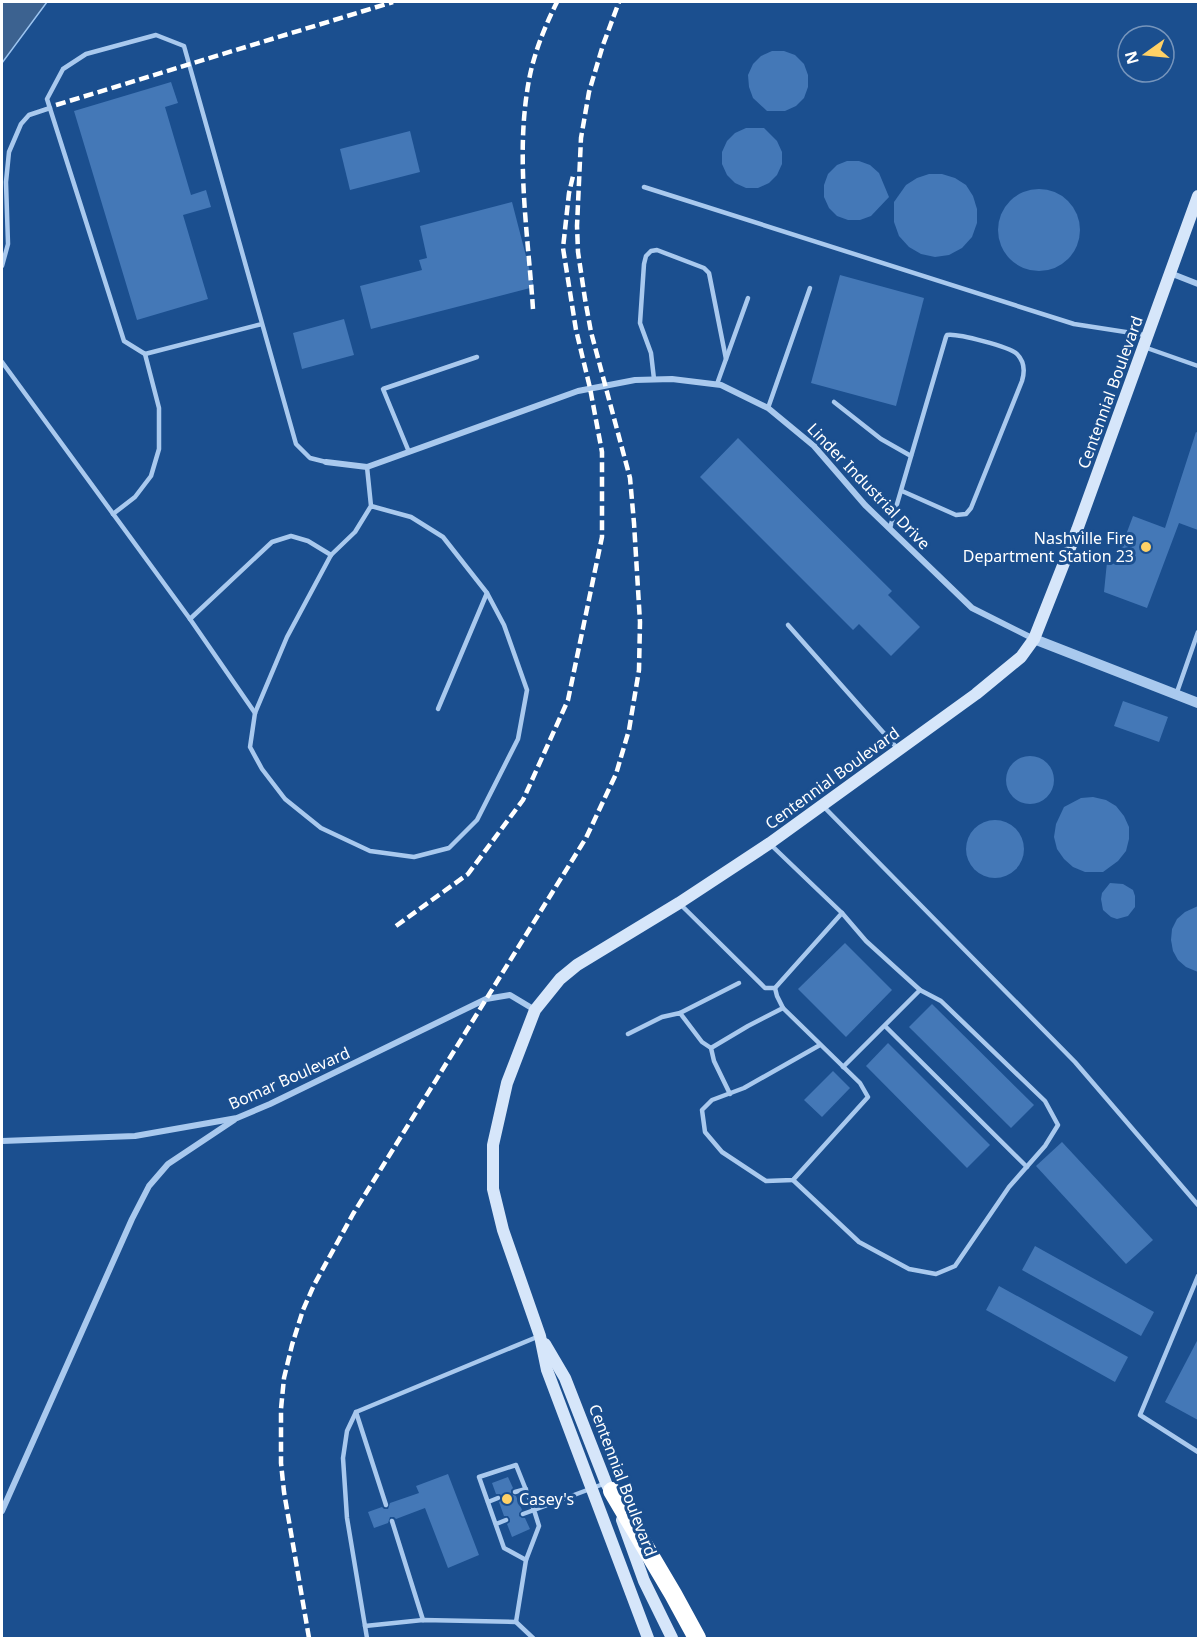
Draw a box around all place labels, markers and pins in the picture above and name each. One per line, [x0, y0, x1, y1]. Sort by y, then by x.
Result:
place label: Nashville Fire Department Station 23 [963, 527, 1134, 567]
marker: Nashville Fire Department Station 23 [1139, 540, 1153, 554]
place label: Casey's [519, 1488, 574, 1510]
marker: Casey's [500, 1492, 514, 1506]

